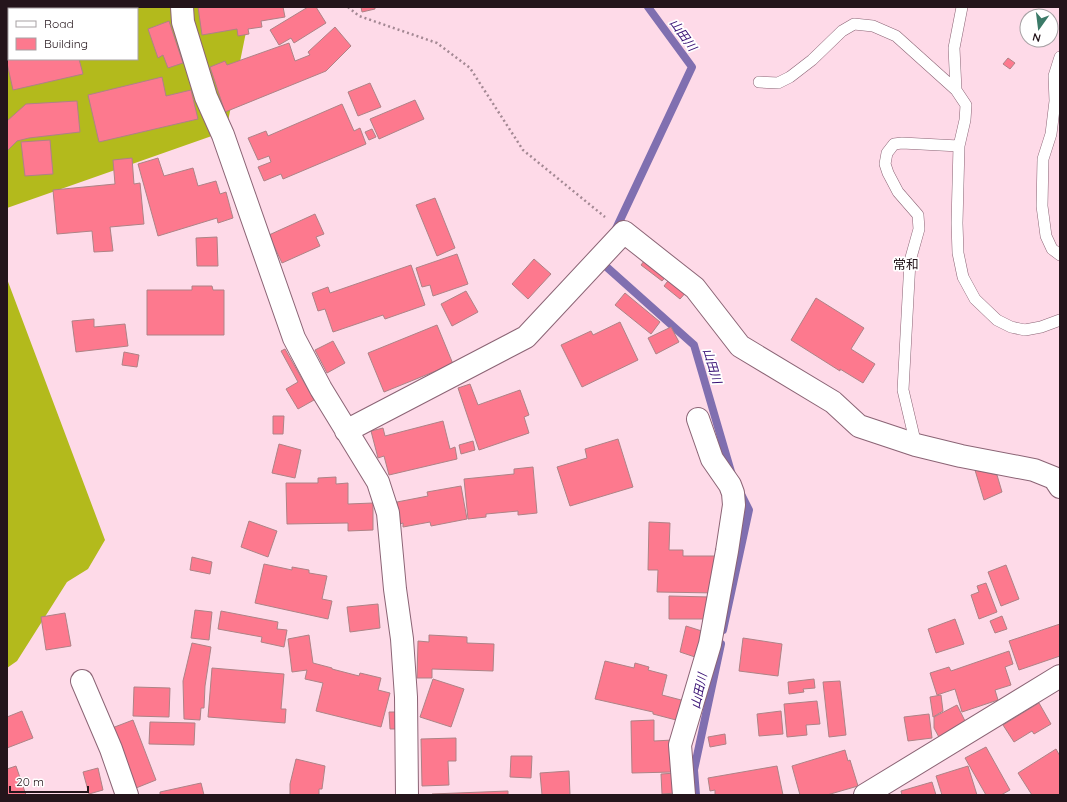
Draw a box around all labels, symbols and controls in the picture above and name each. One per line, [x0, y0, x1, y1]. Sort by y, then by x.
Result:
legend [8, 8, 138, 60]
north arrow [1019, 8, 1059, 48]
text: Road [44, 16, 74, 31]
water label: 山田川 [667, 16, 701, 55]
text: N [1031, 30, 1042, 45]
text: Building [44, 36, 88, 51]
district label: 常和 [893, 256, 919, 272]
water label: 山田川 [700, 346, 725, 387]
water label: 山田川 [687, 670, 710, 710]
scale bar [10, 768, 88, 794]
text: 20 m [16, 774, 44, 789]

